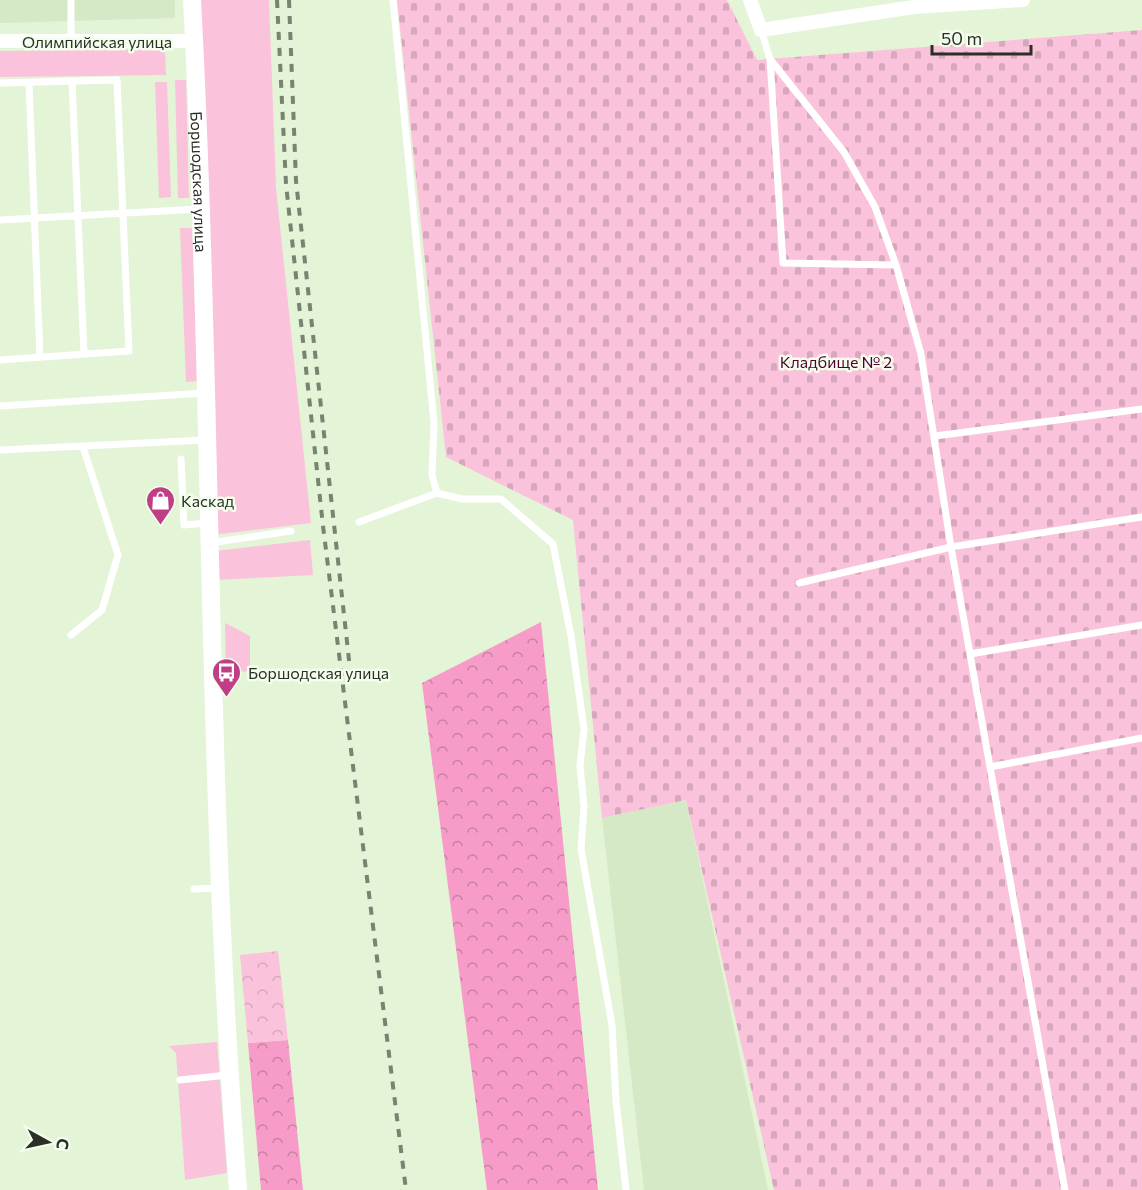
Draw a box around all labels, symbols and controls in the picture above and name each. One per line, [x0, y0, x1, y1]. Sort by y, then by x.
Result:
scale bar [932, 18, 1031, 56]
text: 50 m [941, 27, 982, 49]
street label: Олимпийская улица [22, 32, 172, 51]
street label: Боршодская улица [188, 111, 212, 253]
park label: Кладбище № 2 [780, 352, 892, 371]
shop icon: Каскад [144, 484, 176, 526]
place label: Каскад [181, 491, 235, 510]
bus stop icon: Боршодская улица [211, 656, 243, 698]
place label: Боршодская улица [248, 663, 389, 682]
north arrow [18, 1112, 78, 1172]
text: С [53, 1137, 74, 1151]

